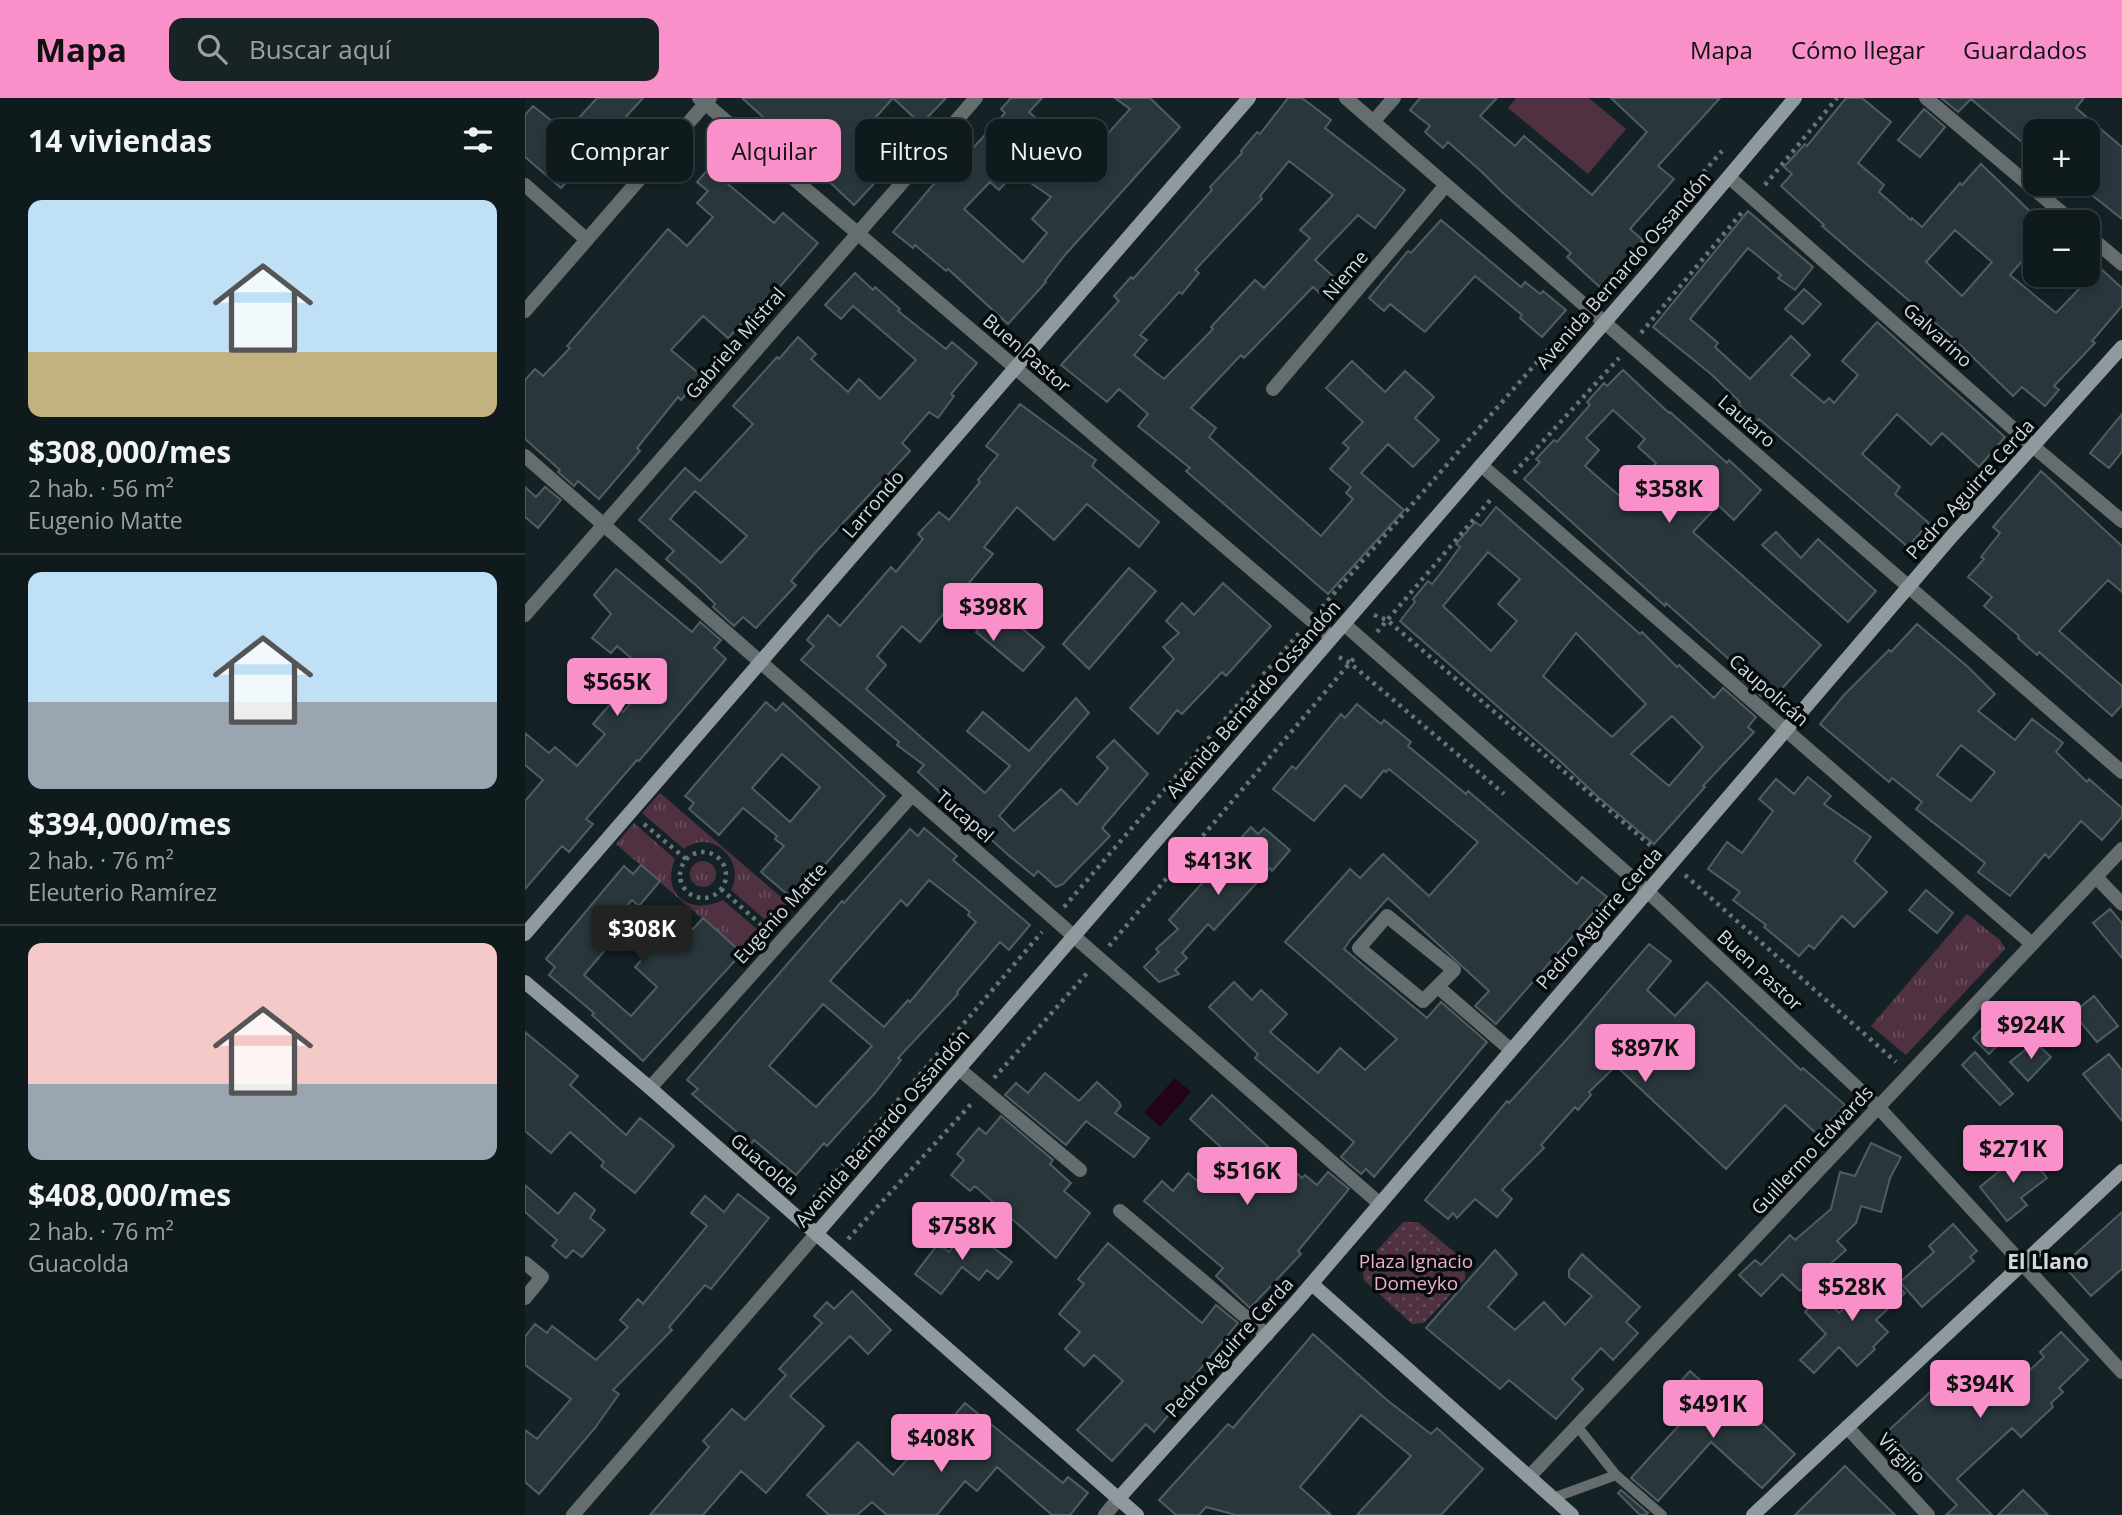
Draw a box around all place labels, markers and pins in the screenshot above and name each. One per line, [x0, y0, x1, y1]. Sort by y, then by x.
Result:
pin: $358K [1620, 466, 1718, 525]
pin: $398K [944, 584, 1042, 643]
pin: $565K [568, 658, 666, 718]
pin: $413K [1169, 838, 1267, 897]
pin: $308K [593, 906, 691, 965]
pin: $924K [1982, 1002, 2080, 1061]
pin: $897K [1596, 1024, 1694, 1084]
pin: $271K [1964, 1126, 2062, 1185]
pin: $516K [1198, 1148, 1296, 1207]
pin: $758K [913, 1202, 1011, 1262]
pin: $528K [1803, 1264, 1901, 1323]
pin: $394K [1931, 1360, 2029, 1420]
pin: $491K [1664, 1380, 1762, 1440]
pin: $408K [892, 1414, 990, 1474]

